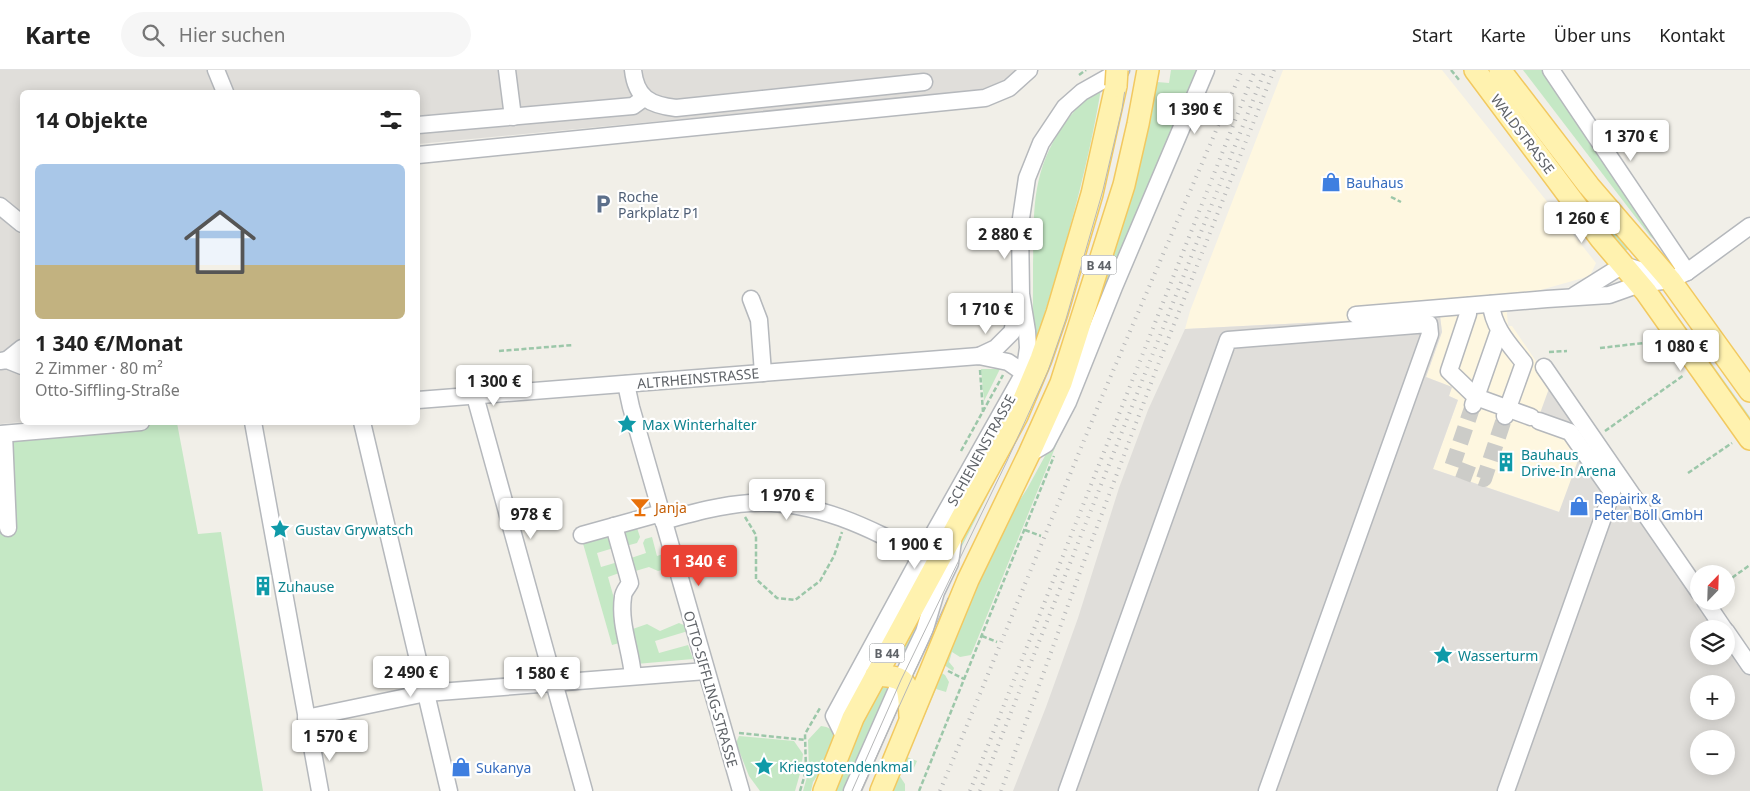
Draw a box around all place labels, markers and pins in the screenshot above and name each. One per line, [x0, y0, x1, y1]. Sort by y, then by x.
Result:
pin: 1 390 € [1149, 92, 1241, 135]
pin: 1 370 € [1585, 119, 1677, 162]
shop icon: Bauhaus [1320, 171, 1342, 193]
place label: Bauhaus [1346, 173, 1404, 192]
place label: Roche Parkplatz P1 [618, 187, 699, 222]
parking icon: Roche Parkplatz P1 [592, 193, 614, 215]
pin: 1 260 € [1536, 202, 1628, 244]
pin: 2 880 € [959, 218, 1051, 260]
pin: 1 710 € [940, 292, 1032, 335]
pin: 1 080 € [1635, 330, 1727, 372]
pin: 1 300 € [448, 364, 540, 407]
place icon: Max Winterhalter [616, 413, 638, 435]
place label: Max Winterhalter [642, 415, 757, 434]
place label: Bauhaus Drive-In Arena [1521, 445, 1616, 480]
building icon: Bauhaus Drive-In Arena [1495, 451, 1517, 473]
pin: 1 970 € [741, 478, 833, 521]
place label: Repairix & Peter Böll GmbH [1594, 489, 1703, 524]
shop icon: Repairix & Peter Böll GmbH [1568, 495, 1590, 517]
bar icon: Janja [629, 496, 651, 518]
pin: 978 € [496, 498, 566, 540]
place label: Janja [653, 498, 687, 517]
place icon: Gustav Grywatsch [269, 518, 291, 540]
place label: Gustav Grywatsch [295, 520, 413, 539]
pin: 1 900 € [869, 528, 961, 570]
pin: 1 340 € [653, 544, 745, 587]
building icon: Zuhause [252, 575, 274, 597]
place label: Zuhause [278, 577, 335, 596]
place icon: Wasserturm [1432, 644, 1454, 666]
place label: Wasserturm [1458, 646, 1538, 665]
pin: 2 490 € [365, 656, 457, 698]
pin: 1 580 € [496, 656, 588, 699]
pin: 1 570 € [284, 720, 376, 762]
place icon: Kriegstotendenkmal [753, 755, 775, 777]
shop icon: Sukanya [450, 756, 472, 778]
place label: Kriegstotendenkmal [779, 757, 913, 776]
place label: Sukanya [476, 758, 531, 777]

